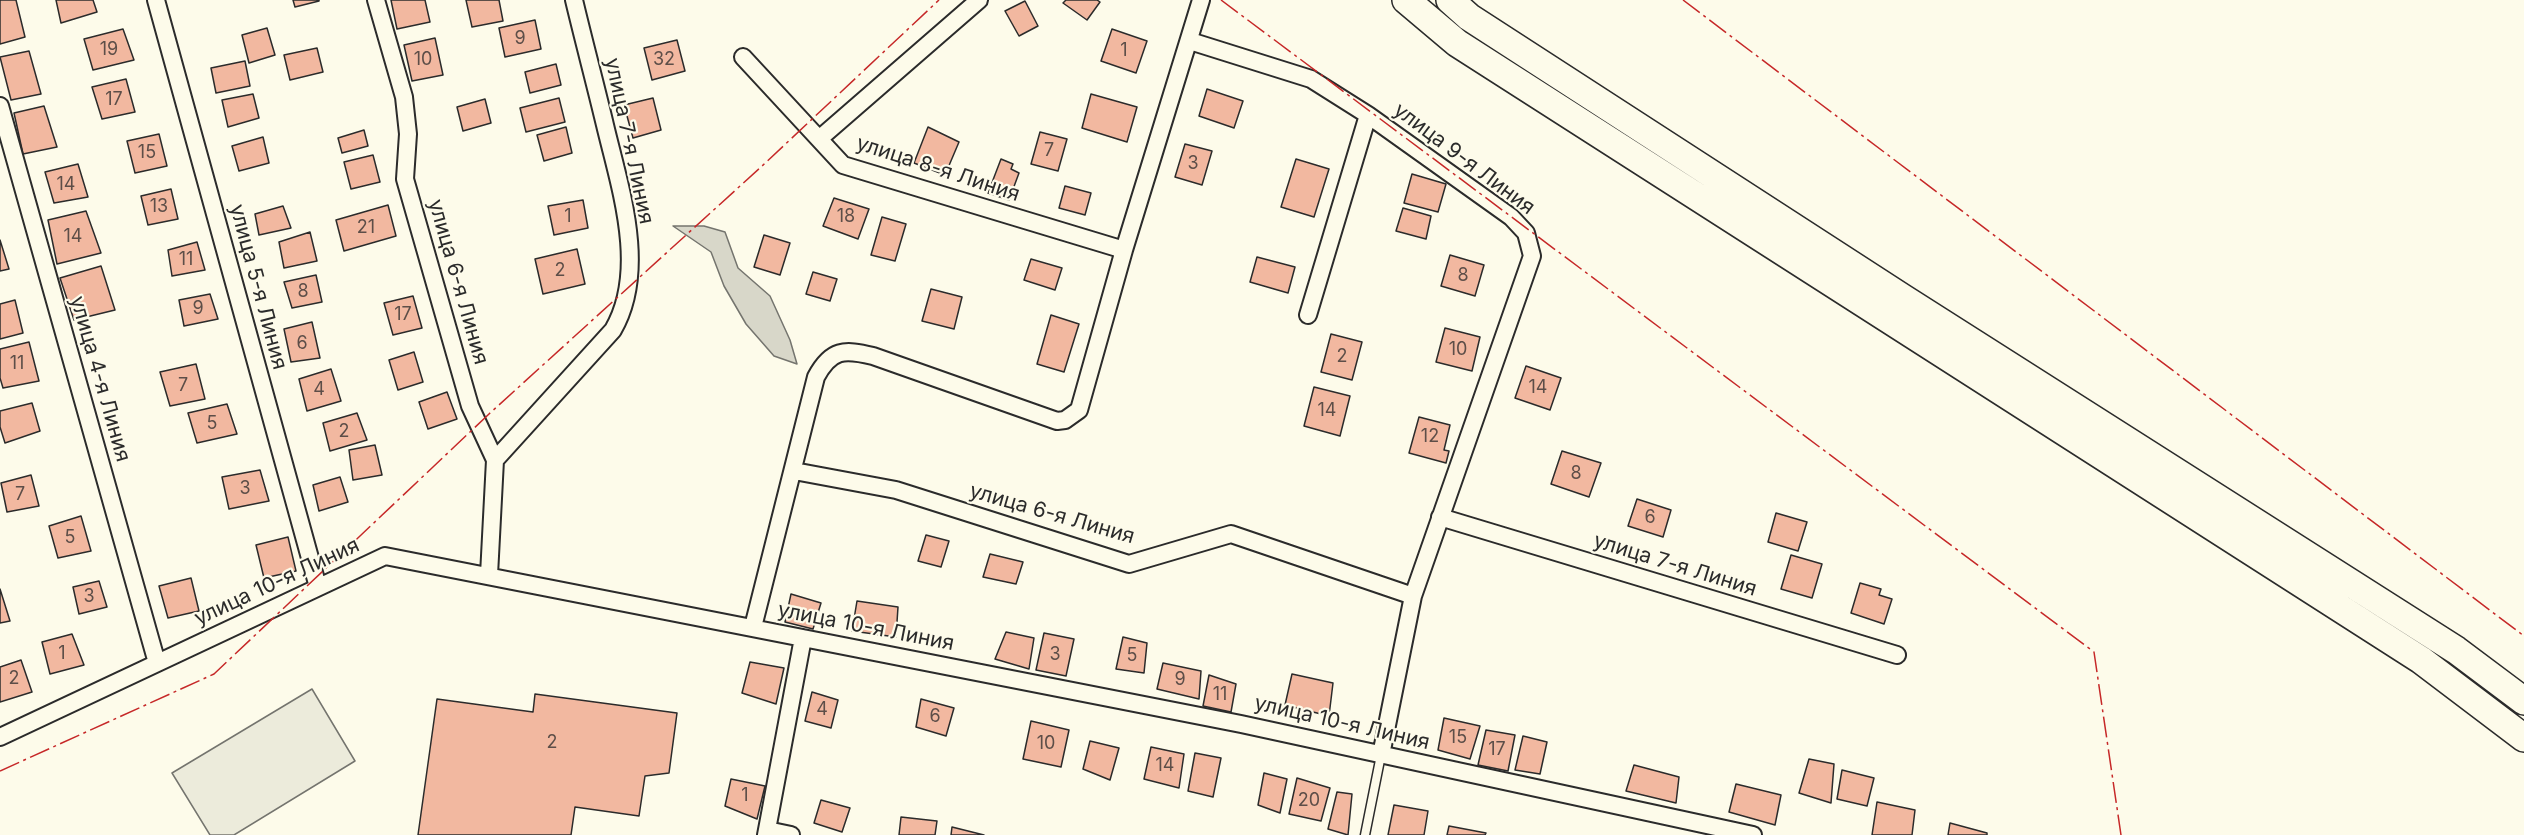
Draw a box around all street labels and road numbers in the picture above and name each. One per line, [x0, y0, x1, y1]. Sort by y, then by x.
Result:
street label: улица 7-я Линия [599, 56, 659, 226]
street label: улица 9-я Линия [1388, 98, 1540, 220]
street label: улица 8-я Линия [853, 131, 1023, 207]
street label: улица 6-я Линия [422, 197, 494, 367]
street label: улица 5-я Линия [224, 202, 292, 372]
street label: улица 4-я Линия [64, 293, 136, 465]
street label: улица 6-я Линия [967, 478, 1137, 550]
street label: улица 7-я Линия [1590, 528, 1760, 602]
street label: улица 10-я Линия [190, 533, 364, 631]
street label: улица 10-я Линия [776, 598, 956, 656]
street label: улица 10-я Линия [1252, 691, 1432, 755]

